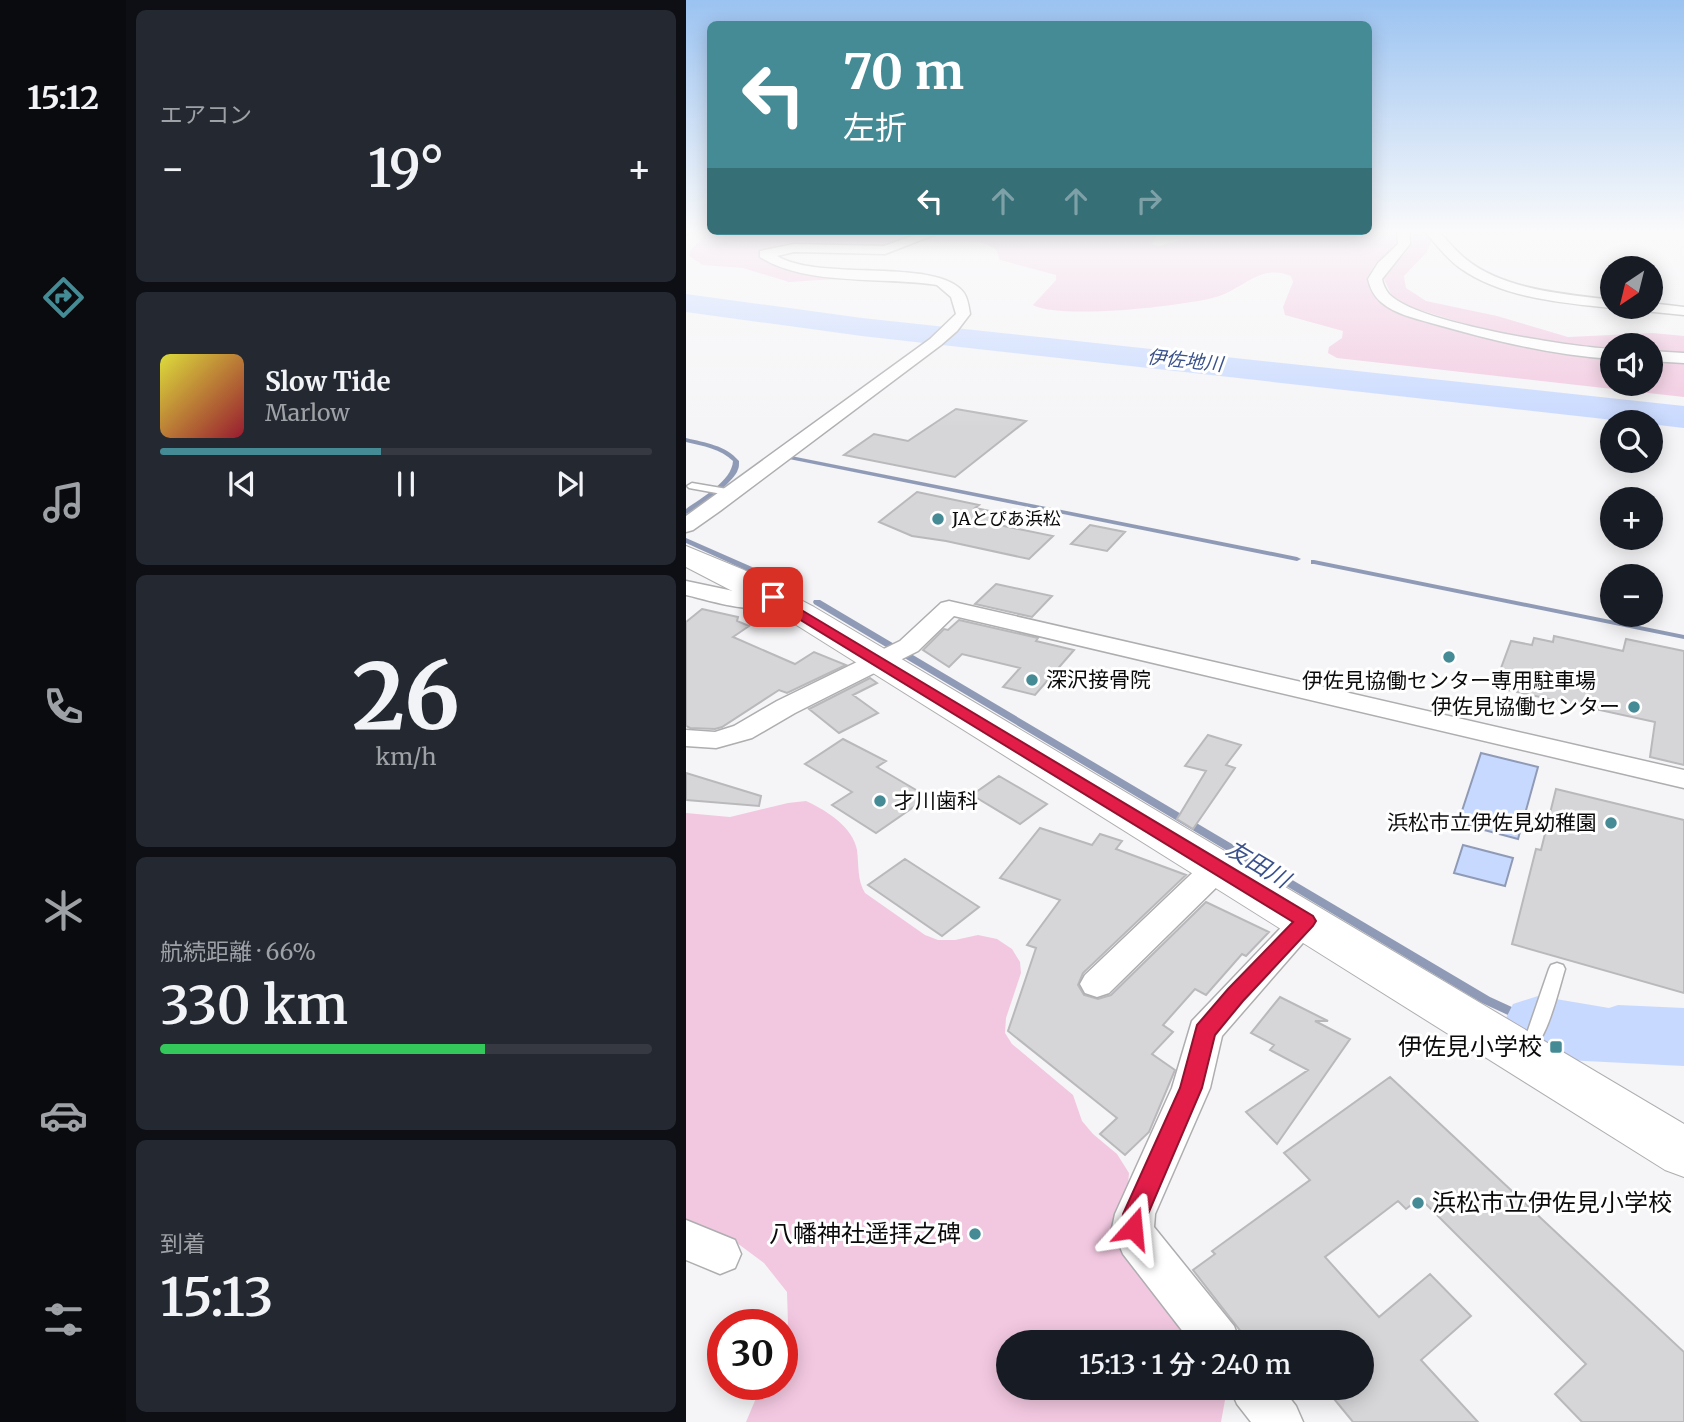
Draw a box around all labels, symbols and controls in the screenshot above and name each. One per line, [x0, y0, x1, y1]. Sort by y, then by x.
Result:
text: 70 m [843, 41, 964, 102]
icon: left [728, 49, 819, 140]
text: 15:12 [27, 78, 99, 118]
text: エアコン [160, 100, 252, 129]
text: 左折 [843, 108, 907, 148]
text: 19° [368, 136, 444, 201]
text: − [160, 145, 185, 192]
text: + [627, 145, 652, 192]
icon: left [911, 182, 949, 220]
icon: ahead [984, 182, 1022, 220]
icon: ahead [1057, 182, 1095, 220]
icon: right [1130, 182, 1168, 220]
north arrow [1600, 256, 1662, 318]
map controls [1600, 256, 1663, 627]
icon: directions [39, 273, 88, 322]
button: sound [1600, 333, 1663, 396]
water label: 伊佐地川 [1146, 344, 1226, 376]
text: Slow Tide [265, 365, 391, 398]
text: Marlow [265, 398, 350, 427]
button: search [1600, 410, 1663, 473]
icon: previous [223, 465, 261, 503]
icon: pause [387, 465, 425, 503]
icon: next [551, 465, 589, 503]
icon: music [39, 478, 88, 527]
button: + [1600, 487, 1663, 550]
place label: JAとぴあ浜松 [951, 507, 1061, 530]
marker: JAとぴあ浜松 [930, 511, 946, 527]
button: − [1600, 564, 1663, 627]
pin [743, 567, 803, 627]
icon: arrive [754, 578, 792, 616]
text: 26 [352, 639, 460, 754]
marker: 伊佐見協働センター専用駐車場 [1441, 649, 1457, 665]
place label: 深沢接骨院 [1046, 666, 1151, 693]
place label: 伊佐見協働センター専用駐車場 [1302, 667, 1596, 694]
marker: 深沢接骨院 [1024, 672, 1040, 688]
icon: phone [39, 682, 88, 731]
place label: 伊佐見協働センター [1431, 693, 1620, 720]
marker: 伊佐見協働センター [1626, 699, 1642, 715]
text: km/h [376, 742, 436, 771]
place label: 才川歯科 [894, 787, 978, 814]
marker: 才川歯科 [872, 793, 888, 809]
place label: 浜松市立伊佐見幼稚園 [1387, 809, 1597, 836]
marker: 浜松市立伊佐見幼稚園 [1603, 815, 1619, 831]
water label: 友田川 [1221, 833, 1298, 895]
icon: climate [39, 886, 88, 935]
text: 航続距離 · 66% [160, 937, 316, 966]
text: 330 km [160, 973, 348, 1038]
place label: 伊佐見小学校 [1398, 1031, 1542, 1062]
marker: 伊佐見小学校 [1548, 1039, 1564, 1055]
icon: car [39, 1091, 88, 1140]
place label: 浜松市立伊佐見小学校 [1432, 1187, 1672, 1218]
position arrow [1096, 1191, 1170, 1265]
marker: 浜松市立伊佐見小学校 [1410, 1195, 1426, 1211]
place label: 八幡神社遥拝之碑 [769, 1218, 961, 1249]
marker: 八幡神社遥拝之碑 [967, 1226, 983, 1242]
text: 到着 [160, 1229, 206, 1258]
text: 15:13 [160, 1265, 274, 1330]
icon: filters [39, 1295, 88, 1344]
speed limit sign: 30 [707, 1309, 798, 1400]
text: 15:13 · 1 分 · 240 m [1079, 1348, 1291, 1381]

